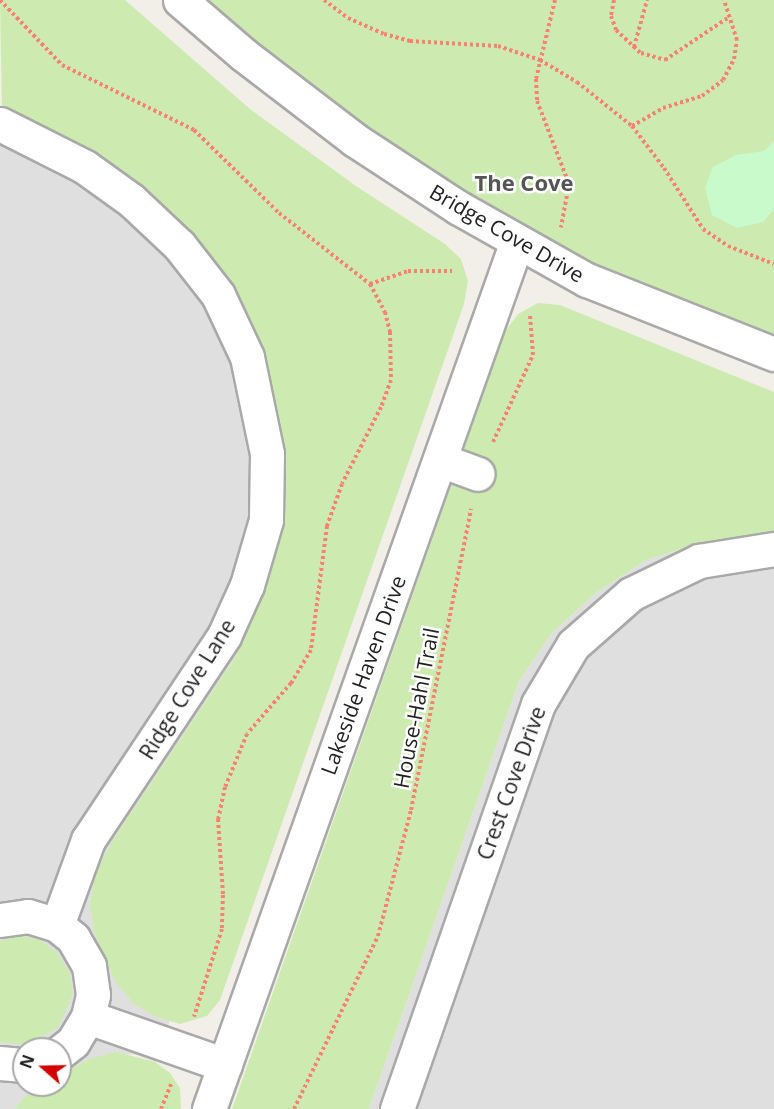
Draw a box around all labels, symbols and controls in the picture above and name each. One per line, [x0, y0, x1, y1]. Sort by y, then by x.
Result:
district label: The Cove [474, 170, 574, 196]
street label: Bridge Cove Drive [425, 179, 589, 287]
street label: Lakeside Haven Drive [315, 572, 411, 778]
street label: Ridge Cove Lane [134, 614, 240, 764]
street label: House-Hahl Trail [388, 626, 444, 790]
street label: Crest Cove Drive [472, 703, 550, 863]
north arrow [12, 1037, 72, 1097]
text: N [14, 1052, 40, 1071]

